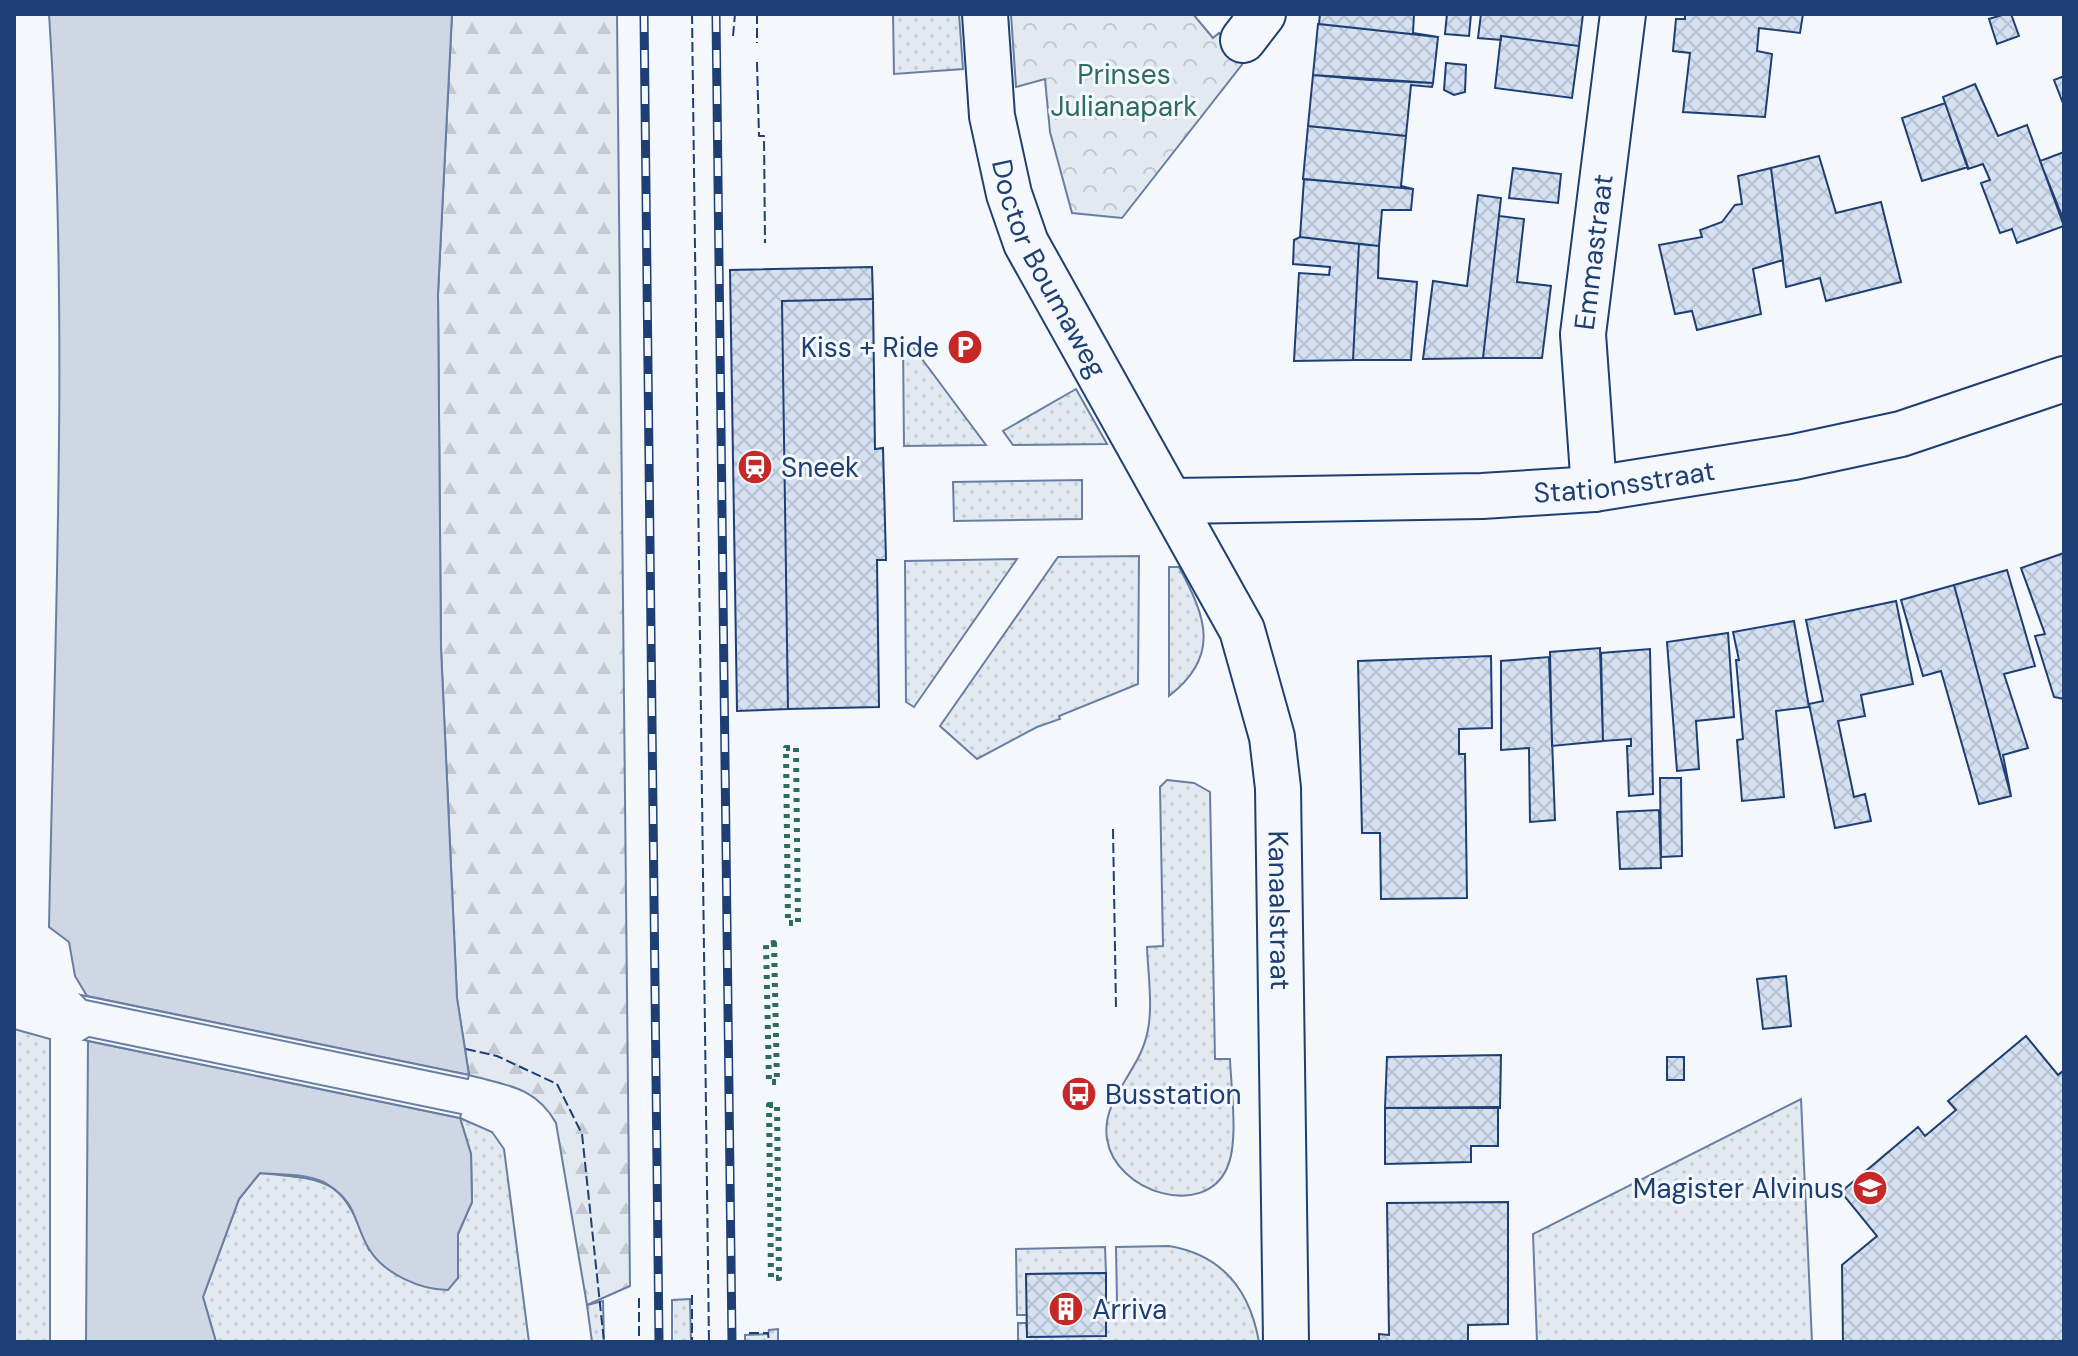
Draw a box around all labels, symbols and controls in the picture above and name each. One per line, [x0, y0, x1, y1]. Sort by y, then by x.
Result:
park label: Prinses Julianapark [1051, 56, 1197, 125]
street label: Doctor Boumaweg [983, 156, 1115, 384]
street label: Emmastraat [1566, 172, 1622, 332]
parking icon: Kiss + Ride [946, 328, 984, 366]
place label: Kiss + Ride [801, 329, 939, 366]
station icon: Sneek [736, 448, 774, 486]
place label: Sneek [781, 449, 859, 486]
street label: Stationsstraat [1533, 452, 1717, 512]
street label: Kanaalstraat [1260, 830, 1299, 990]
bus stop icon: Busstation [1060, 1075, 1098, 1113]
place label: Busstation [1105, 1076, 1242, 1113]
school or university icon: Magister Alvinus [1851, 1169, 1889, 1207]
place label: Magister Alvinus [1633, 1170, 1844, 1207]
building icon: Arriva [1047, 1290, 1085, 1328]
place label: Arriva [1092, 1291, 1167, 1328]

